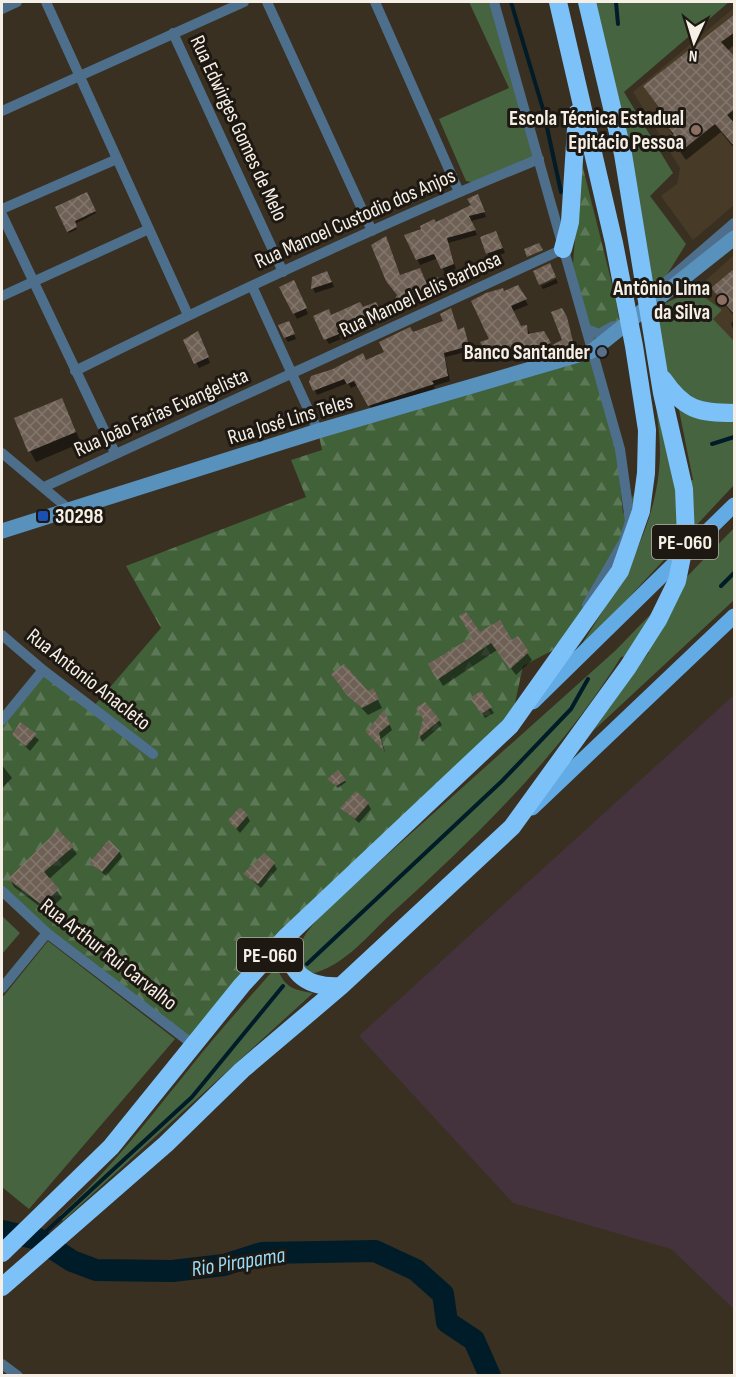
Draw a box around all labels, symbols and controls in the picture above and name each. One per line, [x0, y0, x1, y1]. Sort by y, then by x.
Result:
north arrow [664, 12, 724, 72]
street label: Rua Edwirges Gomes de Melo [185, 31, 293, 225]
text: N [688, 46, 698, 65]
place label: Escola Técnica Estadual Epitácio Pessoa [509, 106, 684, 155]
marker: Escola Técnica Estadual Epitácio Pessoa [689, 123, 703, 137]
street label: Rua Manoel Custodio dos Anjos [251, 163, 459, 274]
street label: Rua Manoel Lelis Barbosa [335, 246, 505, 343]
place label: Antônio Lima da Silva [612, 276, 710, 325]
marker: Antônio Lima da Silva [715, 293, 729, 307]
place label: Banco Santander [464, 340, 591, 365]
marker: Banco Santander [595, 345, 609, 359]
street label: Rua João Farias Evangelista [70, 363, 252, 462]
street label: Rua José Lins Teles [225, 389, 356, 450]
place label: 30298 [55, 504, 104, 529]
marker: 30298 [36, 509, 50, 523]
road number: PE-060 [652, 525, 718, 559]
street label: Rua Antonio Anacleto [22, 623, 156, 736]
street label: Rua Arthur Rui Carvalho [35, 893, 182, 1015]
road number: PE-060 [237, 938, 303, 972]
water label: Rio Pirapama [189, 1242, 287, 1283]

